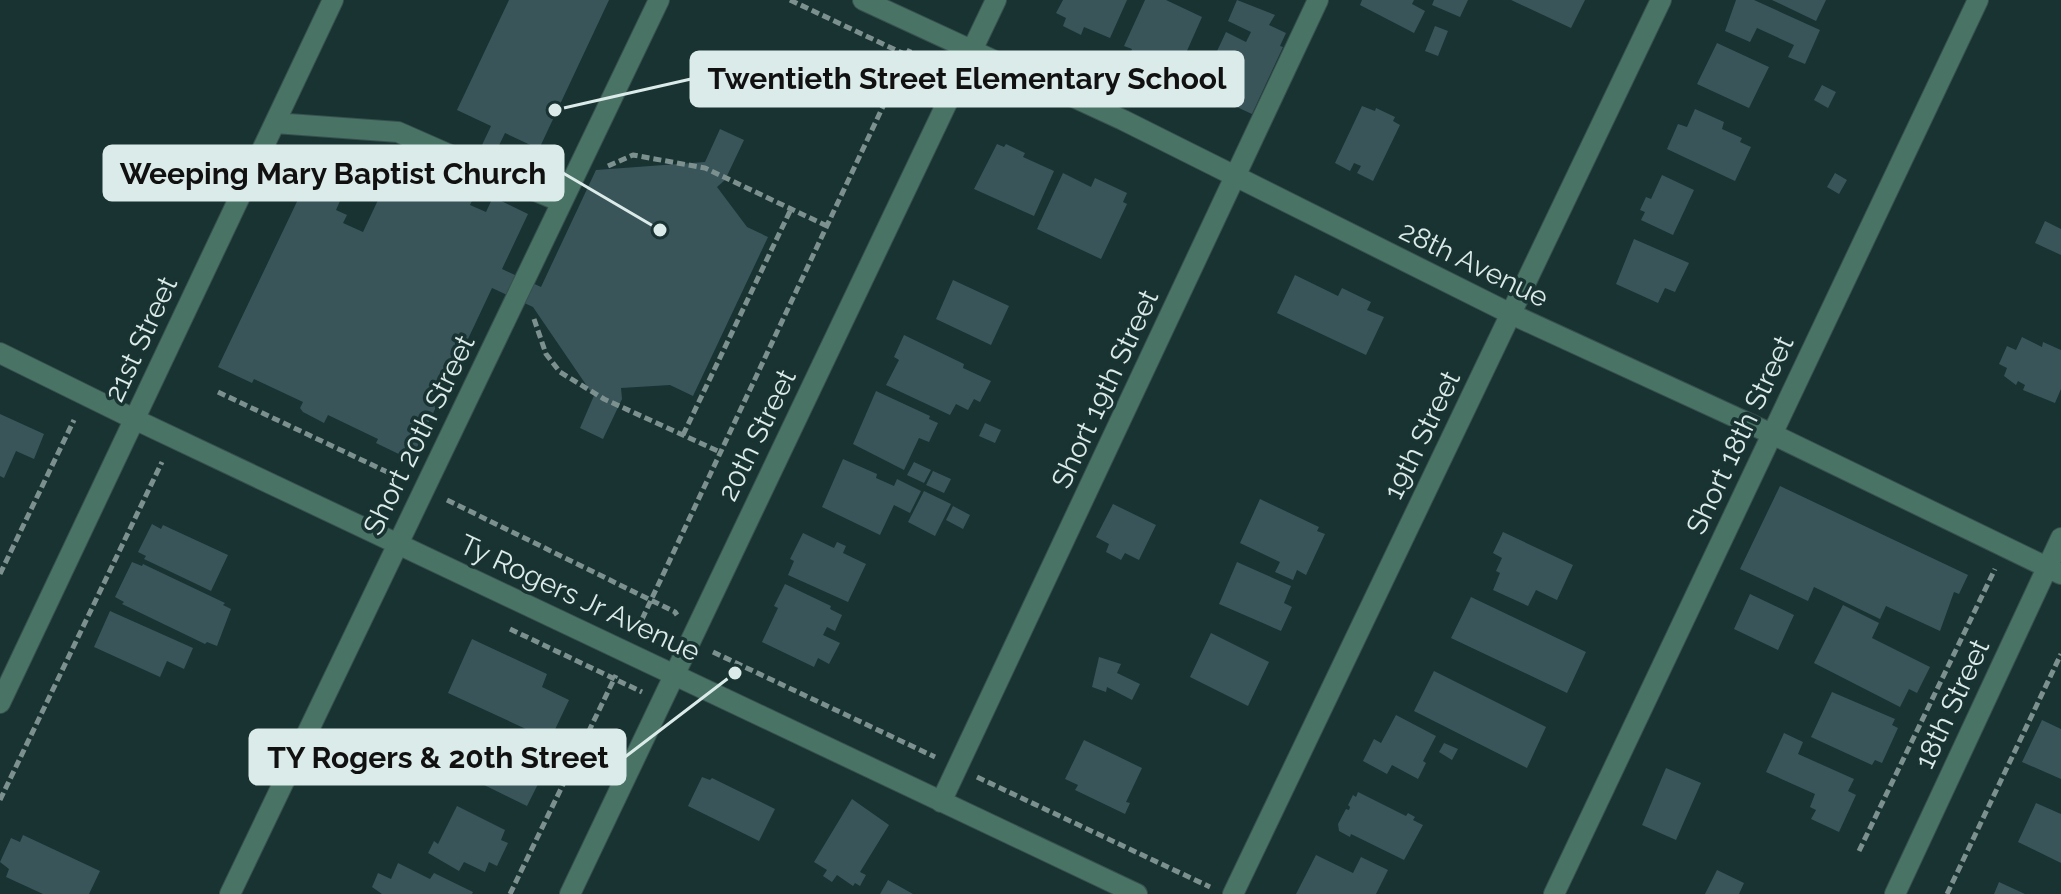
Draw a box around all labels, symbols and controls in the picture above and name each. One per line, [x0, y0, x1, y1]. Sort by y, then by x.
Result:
callout: Twentieth Street Elementary School [691, 52, 1243, 106]
text: Twentieth Street Elementary School [707, 61, 1227, 96]
callout: Weeping Mary Baptist Church [104, 146, 563, 200]
text: Weeping Mary Baptist Church [120, 156, 546, 191]
street label: 28th Avenue [1394, 214, 1554, 314]
street label: 21st Street [98, 271, 185, 407]
street label: Short 19th Street [1045, 284, 1166, 493]
street label: Short 20th Street [356, 329, 482, 540]
street label: Short 18th Street [1680, 330, 1801, 540]
street label: 20th Street [711, 363, 803, 506]
street label: 19th Street [1377, 365, 1468, 505]
street label: Ty Rogers Jr Avenue [455, 528, 705, 668]
street label: 18th Street [1908, 633, 1997, 774]
callout: TY Rogers & 20th Street [250, 730, 625, 784]
text: TY Rogers & 20th Street [267, 740, 609, 775]

